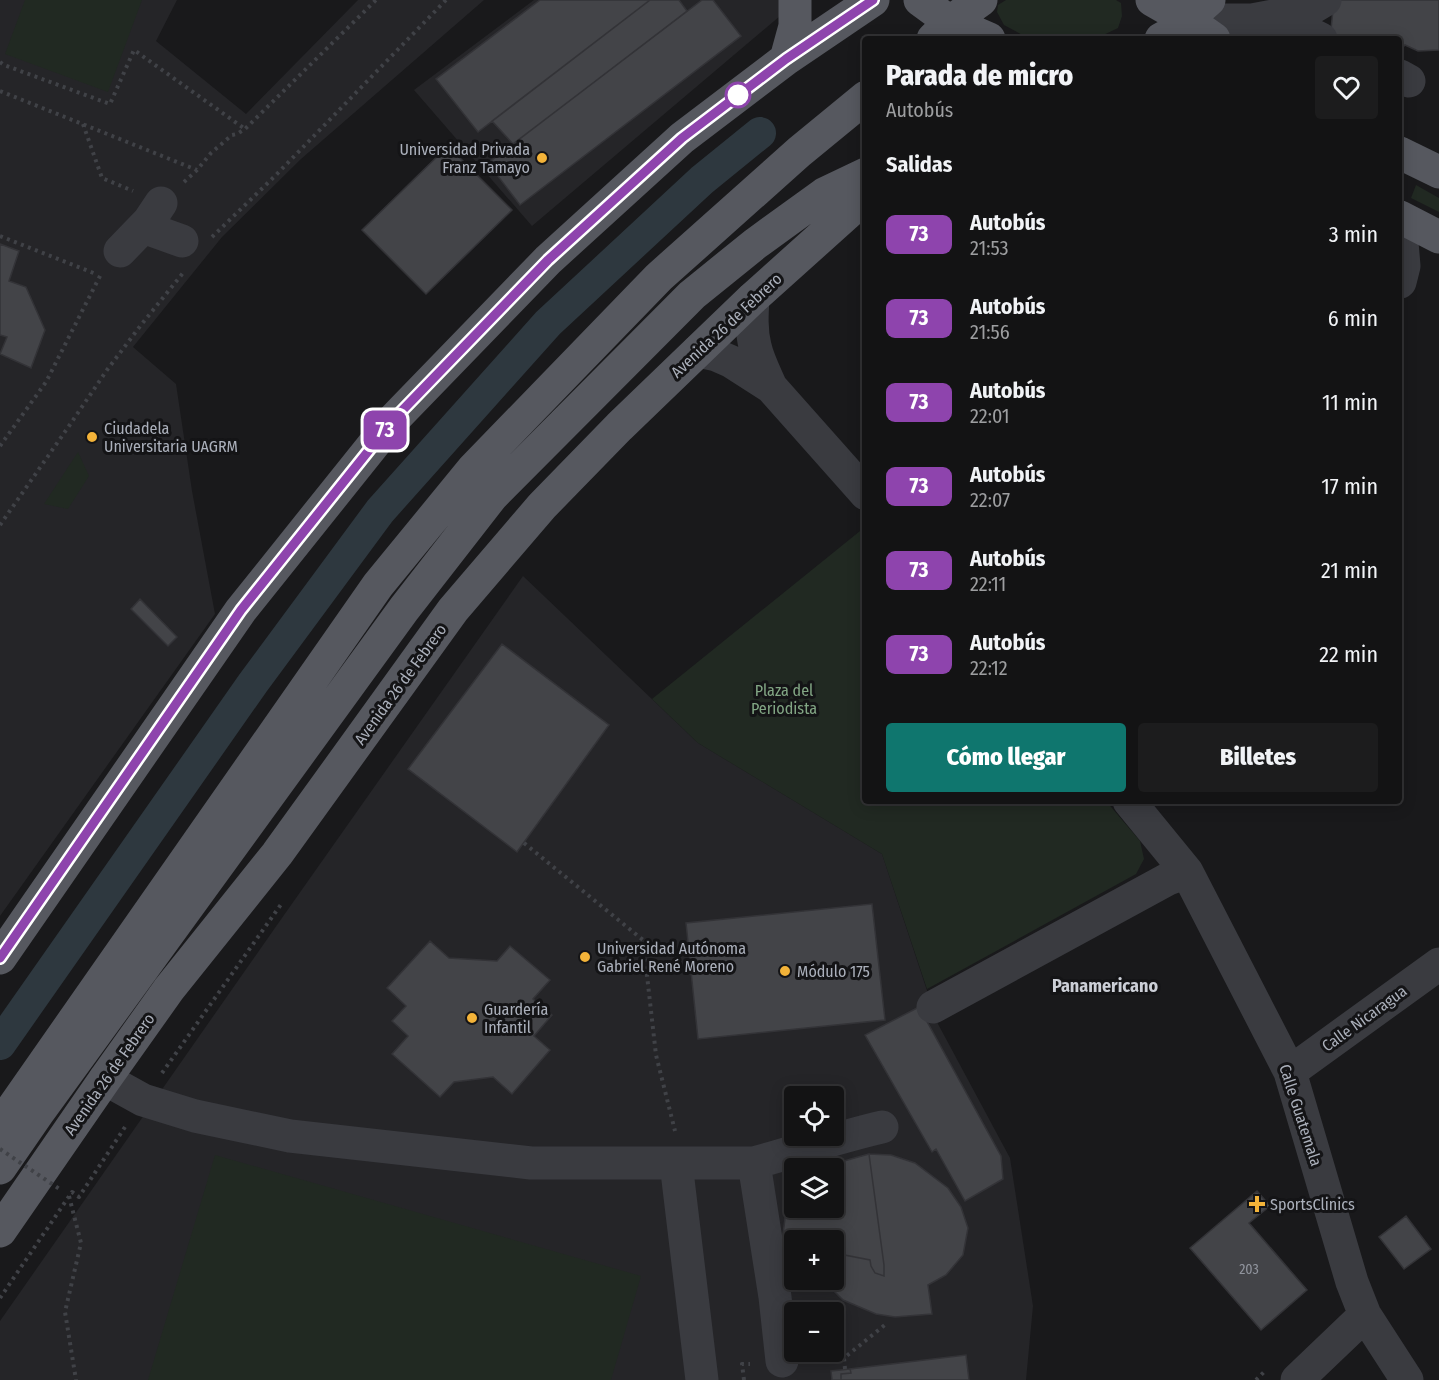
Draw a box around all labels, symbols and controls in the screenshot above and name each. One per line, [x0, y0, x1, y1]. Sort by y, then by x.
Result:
button: heart [1315, 56, 1378, 119]
text: Parada de micro [886, 59, 1073, 92]
unlabelled marker [725, 82, 751, 108]
text: Autobús [886, 98, 953, 122]
place label: Universidad Privada Franz Tamayo [399, 140, 530, 177]
marker: Universidad Privada Franz Tamayo [535, 151, 549, 165]
text: Salidas [886, 151, 952, 178]
text: Autobús [970, 209, 1045, 236]
text: 73 [910, 221, 928, 247]
text: 3 min [1329, 221, 1378, 248]
text: 21:53 [970, 236, 1009, 260]
street label: Avenida 26 de Febrero [667, 269, 786, 382]
text: Autobús [970, 293, 1045, 320]
text: 73 [910, 305, 928, 331]
text: 6 min [1328, 305, 1378, 332]
text: 21:56 [970, 320, 1010, 344]
text: Autobús [970, 377, 1045, 404]
text: 73 [910, 389, 928, 415]
text: 11 min [1322, 389, 1378, 416]
text: 22:01 [970, 404, 1010, 428]
line badge: 73 [358, 410, 412, 450]
text: 73 [376, 417, 394, 443]
place label: Ciudadela Universitaria UAGRM [104, 419, 238, 456]
marker: Ciudadela Universitaria UAGRM [85, 430, 99, 444]
text: Autobús [970, 461, 1045, 488]
text: 73 [910, 473, 928, 499]
text: 17 min [1321, 473, 1378, 500]
text: 22:07 [970, 488, 1010, 512]
text: Autobús [970, 545, 1045, 572]
text: 73 [910, 557, 928, 583]
text: 21 min [1321, 557, 1378, 584]
text: 22:11 [970, 572, 1006, 596]
street label: Avenida 26 de Febrero [350, 620, 451, 748]
text: Autobús [970, 629, 1045, 656]
text: 73 [910, 641, 928, 667]
text: 22 min [1319, 641, 1378, 668]
text: 22:12 [970, 656, 1008, 680]
park label: Plaza del Periodista [751, 681, 817, 718]
button: Cómo llegar [886, 723, 1126, 792]
button: Billetes [1138, 723, 1378, 792]
place label: Universidad Autónoma Gabriel René Moreno [597, 939, 746, 976]
marker: Universidad Autónoma Gabriel René Moreno [578, 950, 592, 964]
place label: Módulo 175 [797, 962, 870, 981]
marker: Módulo 175 [778, 964, 792, 978]
district label: Panamericano [1052, 975, 1158, 997]
street label: Calle Nicaragua [1318, 981, 1411, 1056]
place label: Guardería Infantil [484, 1000, 549, 1037]
street label: Avenida 26 de Febrero [60, 1010, 159, 1139]
marker: Guardería Infantil [465, 1011, 479, 1025]
street label: Calle Guatemala [1275, 1062, 1326, 1169]
map controls [784, 1086, 844, 1362]
button: locate [784, 1086, 844, 1146]
button: layers [784, 1158, 844, 1218]
marker: SportsClinics [1248, 1195, 1266, 1213]
place label: SportsClinics [1270, 1195, 1355, 1214]
button: + [784, 1230, 844, 1290]
house number: 203 [1239, 1261, 1259, 1278]
button: − [784, 1302, 844, 1362]

